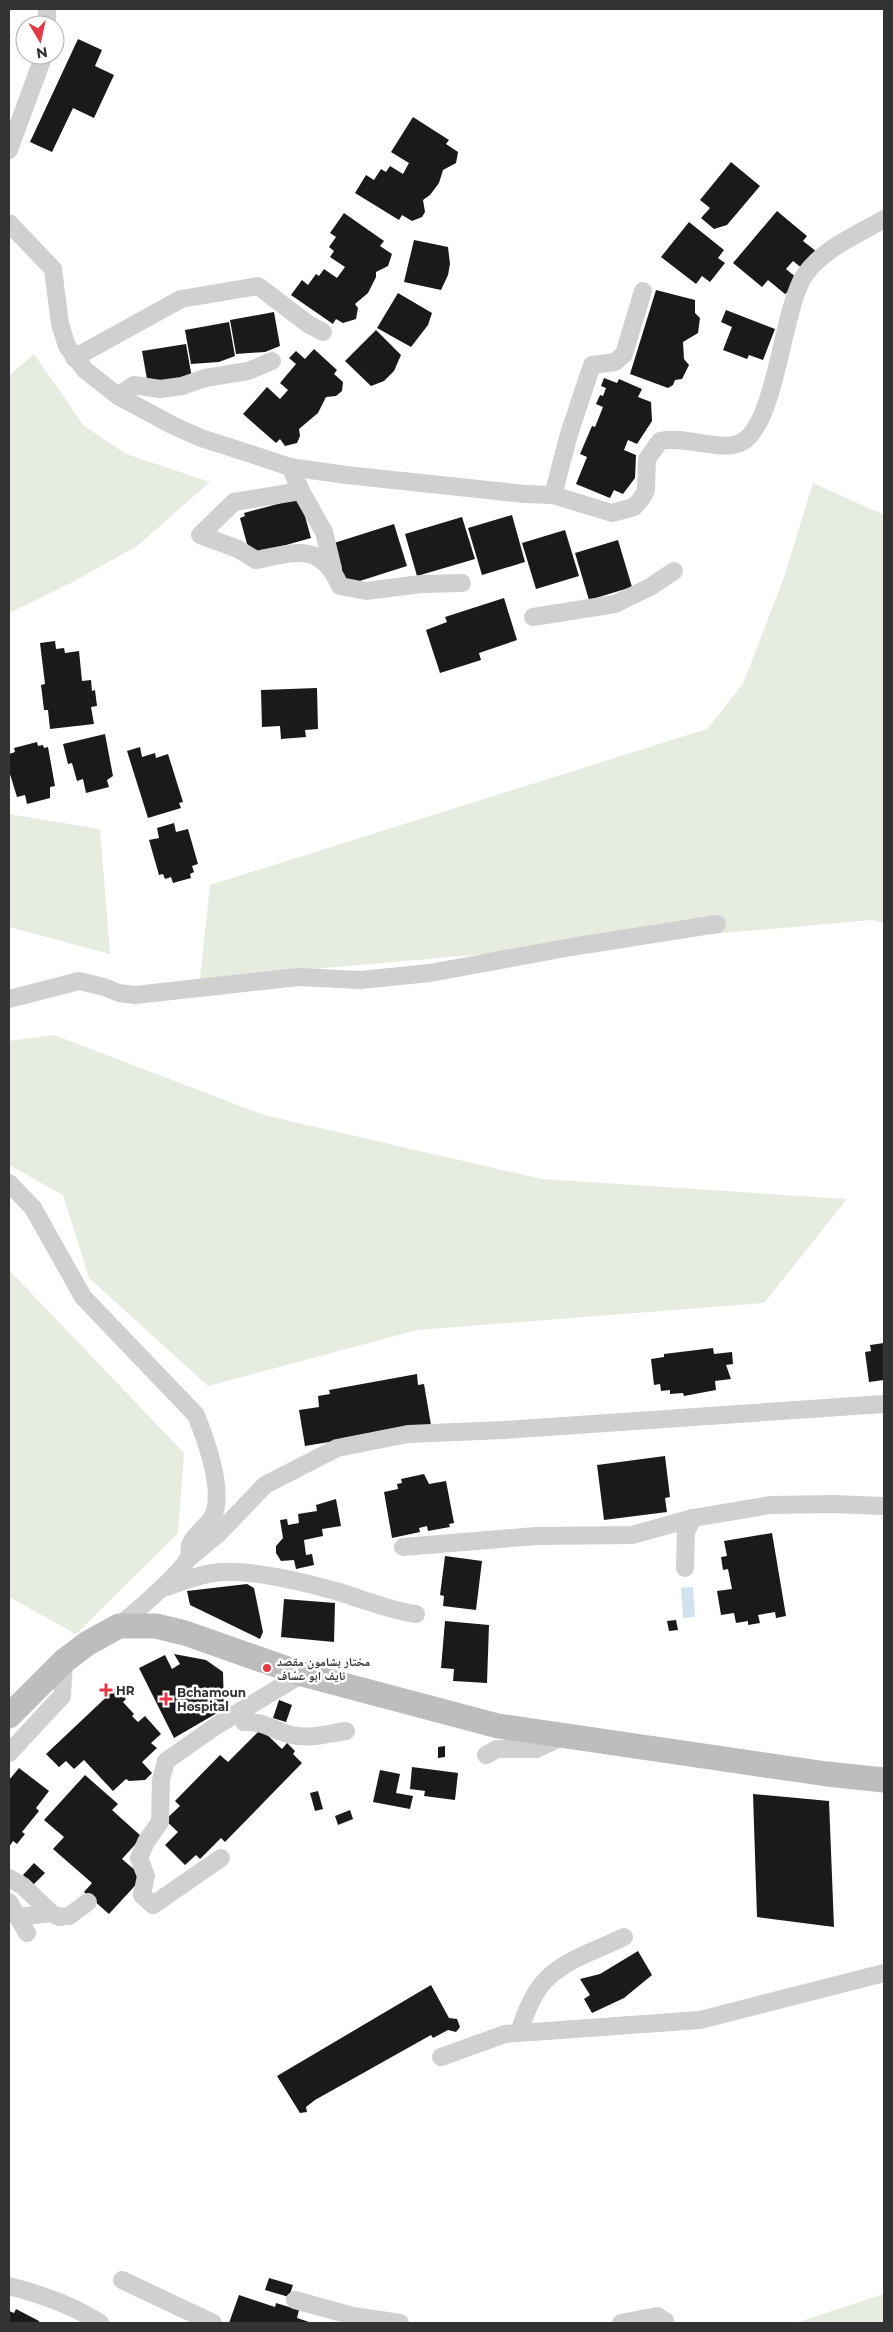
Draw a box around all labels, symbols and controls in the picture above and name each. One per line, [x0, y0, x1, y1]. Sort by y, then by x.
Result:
north arrow [15, 15, 65, 65]
text: N [35, 43, 49, 63]
place label: مختار بشامون مقصد نايف ابو عسّاف [277, 1654, 370, 1683]
marker: مختار بشامون مقصد نايف ابو عسّاف [261, 1662, 273, 1674]
place label: HR [116, 1683, 135, 1698]
marker: HR [100, 1684, 112, 1696]
place label: Bchamoun Hospital [177, 1685, 246, 1714]
marker: Bchamoun Hospital [159, 1692, 173, 1706]

